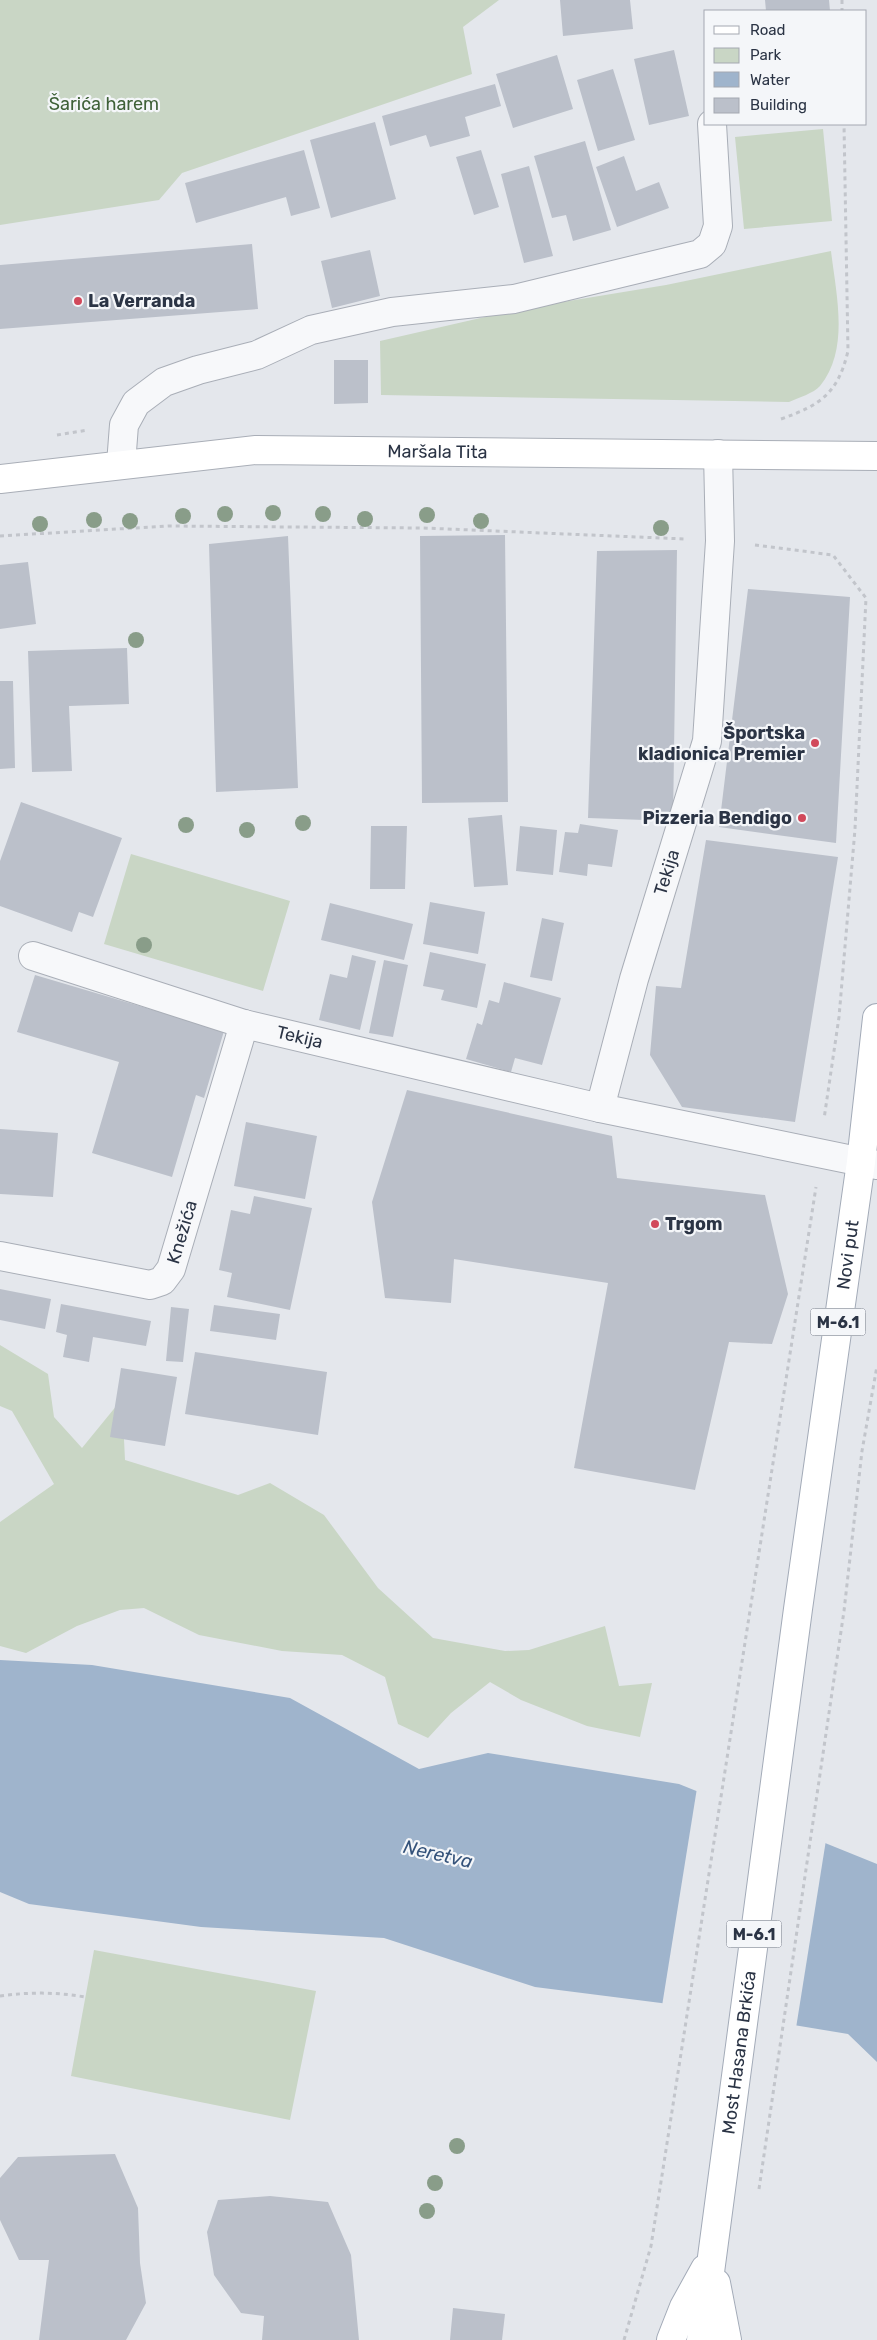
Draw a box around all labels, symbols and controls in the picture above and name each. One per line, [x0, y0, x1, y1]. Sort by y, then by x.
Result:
legend [704, 10, 867, 125]
text: Road [750, 21, 786, 39]
text: Park [750, 46, 781, 64]
text: Water [750, 71, 790, 89]
park label: Šarića harem [49, 93, 159, 115]
text: Building [750, 96, 807, 114]
place label: La Verranda [88, 290, 195, 312]
marker: La Verranda [72, 295, 84, 307]
street label: Maršala Tita [387, 440, 488, 463]
place label: Športska kladionica Premier [638, 722, 805, 765]
marker: Športska kladionica Premier [809, 737, 821, 749]
place label: Pizzeria Bendigo [643, 807, 792, 829]
marker: Pizzeria Bendigo [796, 812, 808, 824]
street label: Tekija [649, 847, 684, 898]
street label: Tekija [274, 1021, 325, 1053]
street label: Knežića [162, 1198, 202, 1266]
place label: Trgom [665, 1213, 722, 1235]
marker: Trgom [649, 1218, 661, 1230]
street label: Novi put [832, 1219, 864, 1291]
road number: M-6.1 [810, 1308, 866, 1335]
water label: Neretva [401, 1835, 475, 1873]
road number: M-6.1 [726, 1920, 782, 1948]
street label: Most Hasana Brkića [717, 1969, 761, 2136]

